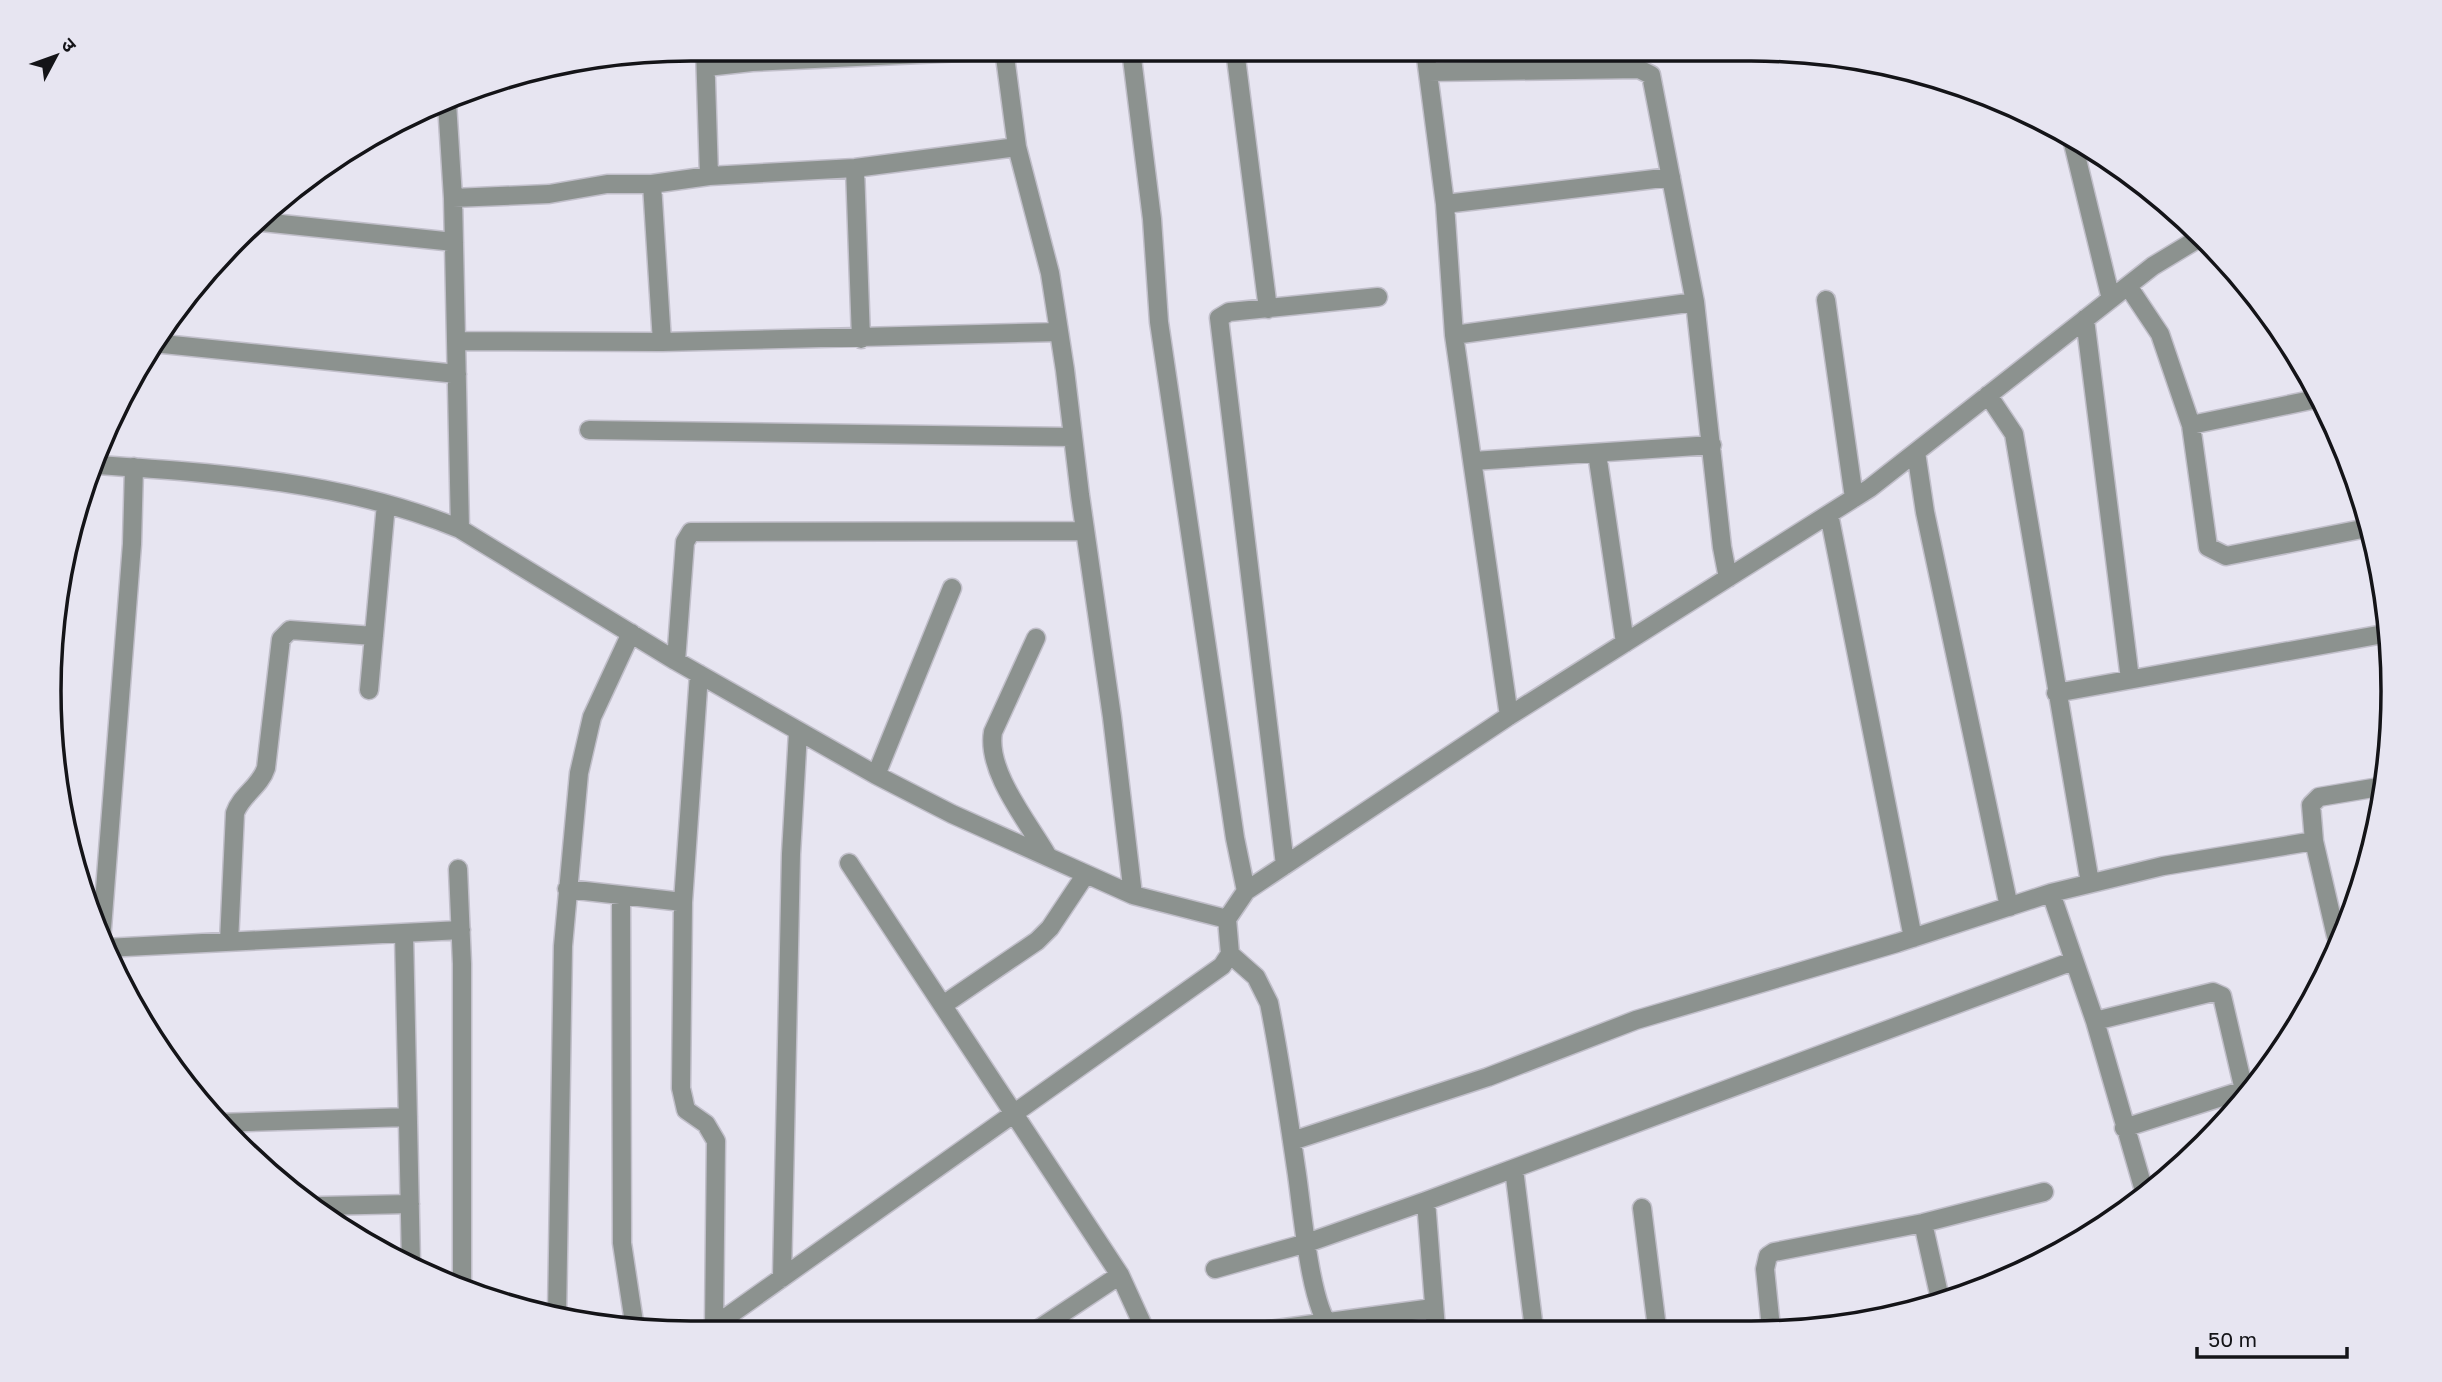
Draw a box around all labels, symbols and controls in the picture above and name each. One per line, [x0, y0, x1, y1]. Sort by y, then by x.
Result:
north arrow [21, 21, 91, 91]
text: उ [57, 33, 82, 57]
scale bar [2197, 1316, 2348, 1360]
text: 50 m [2208, 1326, 2257, 1352]

